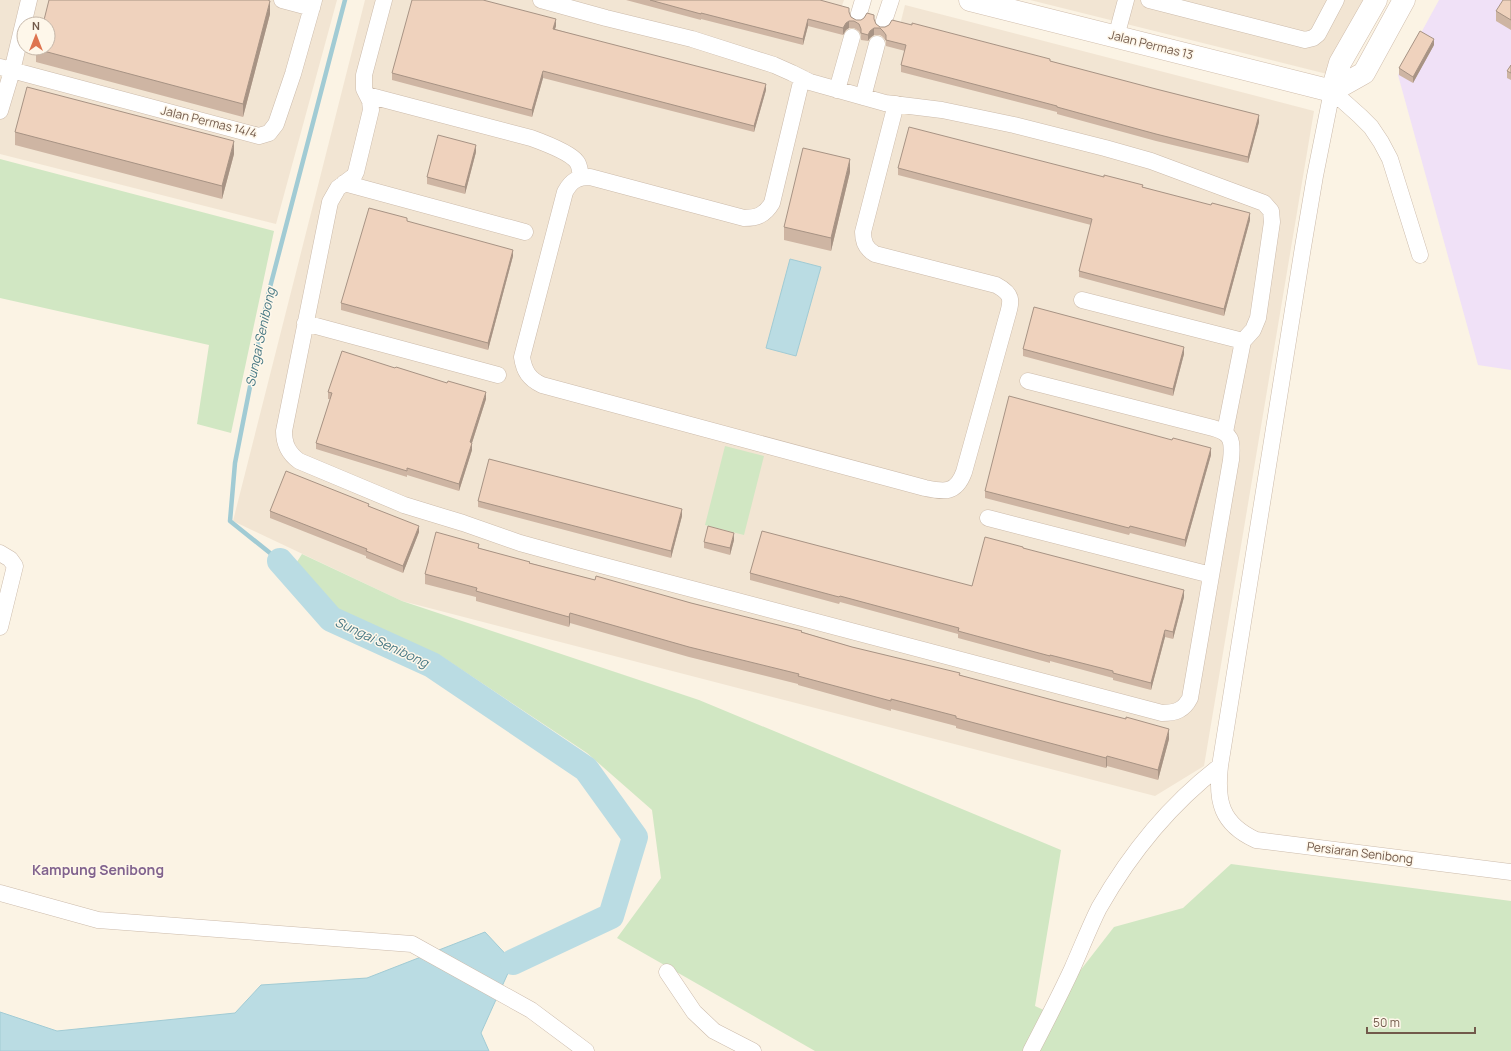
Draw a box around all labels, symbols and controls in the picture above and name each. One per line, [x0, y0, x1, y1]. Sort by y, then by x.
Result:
north arrow [16, 16, 56, 56]
text: N [32, 18, 40, 33]
street label: Jalan Permas 13 [1107, 26, 1195, 63]
street label: Jalan Permas 14/4 [159, 101, 259, 142]
water label: Sungai Senibong [241, 284, 280, 388]
water label: Sungai Senibong [332, 613, 433, 672]
street label: Persiaran Senibong [1306, 838, 1414, 867]
district label: Kampung Senibong [32, 860, 164, 879]
scale bar [1367, 1009, 1475, 1035]
text: 50 m [1373, 1014, 1400, 1031]

